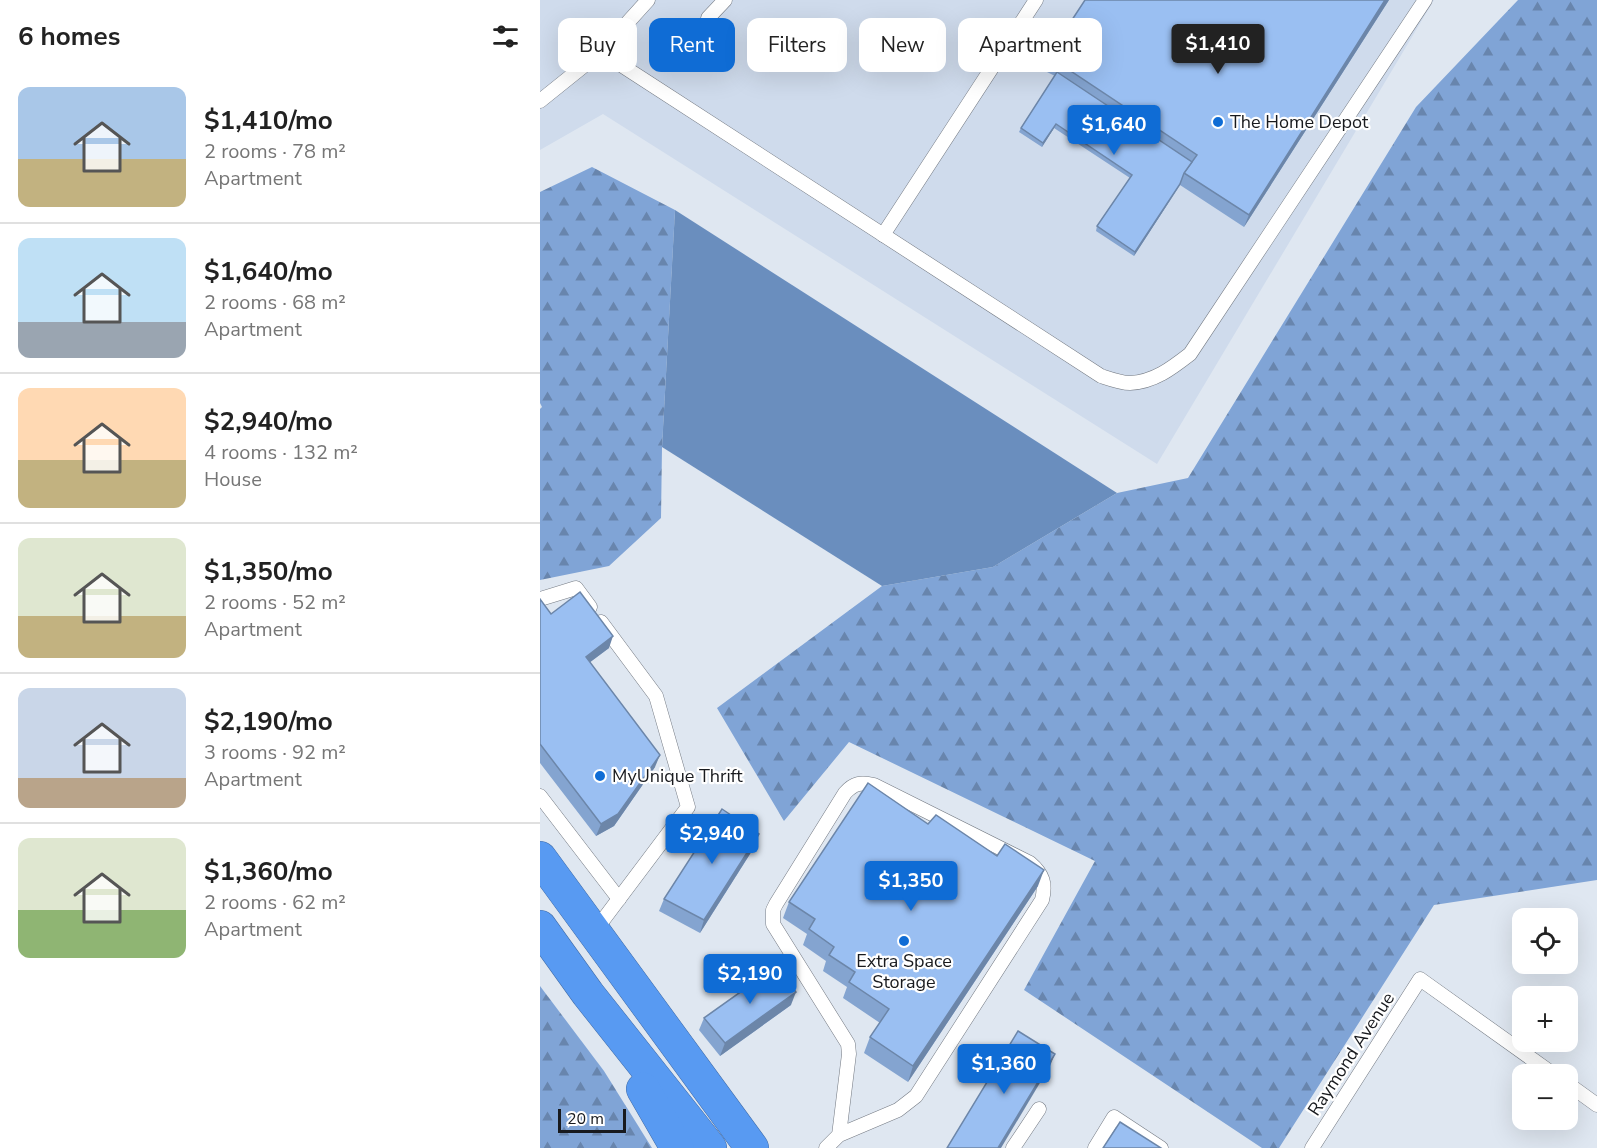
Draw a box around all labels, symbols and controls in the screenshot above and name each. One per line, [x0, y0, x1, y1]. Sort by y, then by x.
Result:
chip: Buy [558, 18, 637, 72]
chip: Rent [649, 18, 735, 72]
chip: Filters [747, 18, 847, 72]
chip: New [859, 18, 946, 72]
chip: Apartment [958, 18, 1102, 72]
text: 6 homes [18, 19, 120, 54]
icon: filters [489, 20, 522, 53]
pin: $1,410 [1169, 24, 1267, 75]
text: $1,410 [1186, 30, 1250, 57]
text: $1,410/mo [204, 103, 333, 138]
pin: $1,640 [1065, 105, 1163, 156]
place label: The Home Depot [1230, 110, 1369, 134]
icon: home [66, 111, 138, 183]
text: $1,640 [1082, 111, 1146, 138]
marker: The Home Depot [1211, 115, 1225, 129]
text: 2 rooms · 78 m² [204, 138, 346, 165]
text: Apartment [204, 165, 302, 192]
text: $1,640/mo [204, 254, 333, 289]
icon: home [66, 262, 138, 334]
text: 2 rooms · 68 m² [204, 289, 346, 316]
text: Apartment [204, 316, 302, 343]
text: $2,940/mo [204, 404, 333, 439]
icon: home [66, 412, 138, 484]
text: 4 rooms · 132 m² [204, 439, 358, 466]
text: House [204, 466, 262, 493]
text: $1,350/mo [204, 554, 333, 589]
icon: home [66, 562, 138, 634]
text: 2 rooms · 52 m² [204, 589, 346, 616]
text: Apartment [204, 616, 302, 643]
text: $2,190/mo [204, 704, 333, 739]
icon: home [66, 712, 138, 784]
text: 3 rooms · 92 m² [204, 739, 346, 766]
place label: MyUnique Thrift [612, 764, 743, 788]
text: Apartment [204, 766, 302, 793]
marker: MyUnique Thrift [593, 769, 607, 783]
pin: $2,940 [663, 814, 761, 865]
text: $2,940 [680, 820, 744, 847]
text: $1,360/mo [204, 854, 333, 889]
pin: $1,350 [862, 861, 960, 912]
icon: home [66, 862, 138, 934]
text: $1,350 [879, 867, 943, 894]
text: 2 rooms · 62 m² [204, 889, 346, 916]
map controls [1512, 908, 1578, 1130]
button: locate [1512, 908, 1578, 974]
text: Apartment [204, 916, 302, 943]
marker: Extra Space Storage [897, 934, 911, 948]
place label: Extra Space Storage [856, 949, 952, 994]
pin: $2,190 [701, 954, 799, 1005]
text: $2,190 [718, 960, 782, 987]
button: + [1512, 986, 1578, 1052]
street label: Raymond Avenue [1302, 988, 1400, 1120]
pin: $1,360 [955, 1044, 1053, 1095]
text: $1,360 [972, 1050, 1036, 1077]
button: − [1512, 1064, 1578, 1130]
scale bar [558, 1106, 626, 1134]
text: 20 m [567, 1108, 604, 1130]

